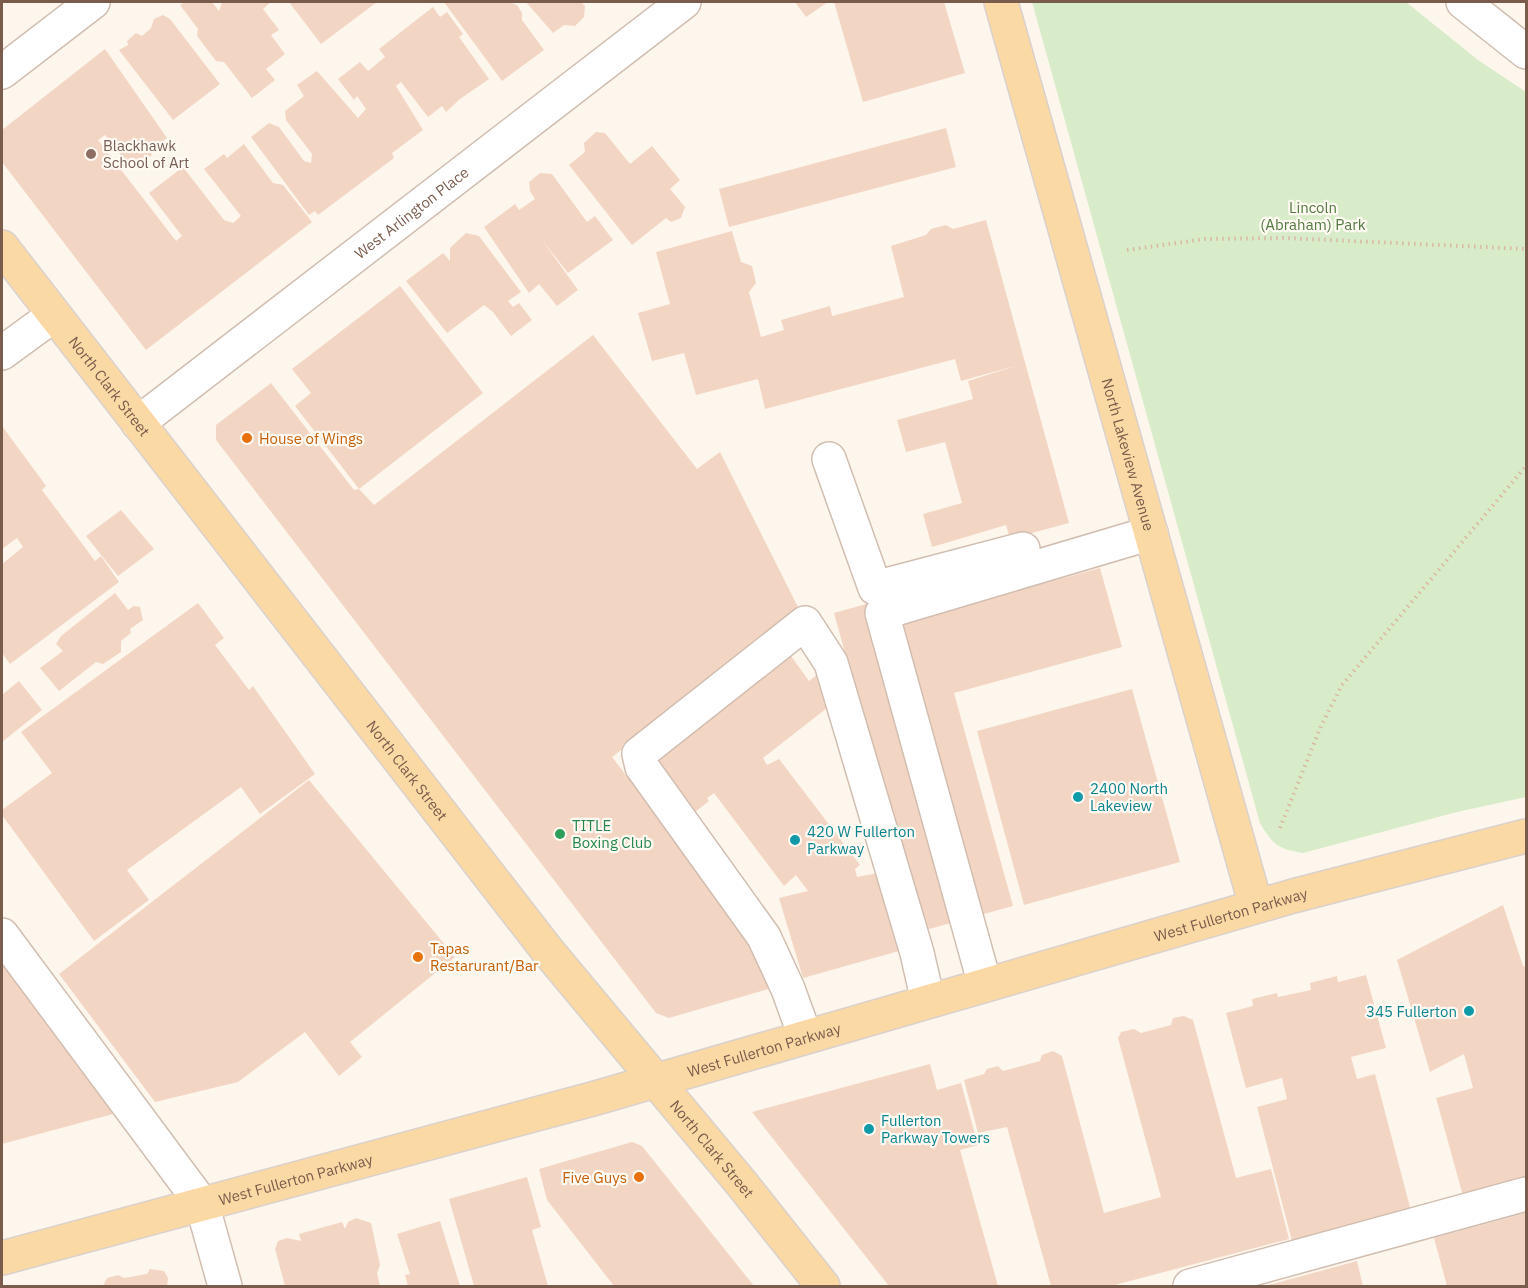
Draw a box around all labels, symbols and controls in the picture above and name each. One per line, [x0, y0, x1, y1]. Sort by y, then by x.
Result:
place label: Blackhawk School of Art [103, 136, 189, 172]
marker: Blackhawk School of Art [84, 147, 98, 161]
street label: West Arlington Place [350, 162, 472, 262]
park label: Lincoln (Abraham) Park [1260, 198, 1366, 234]
street label: North Clark Street [65, 332, 155, 440]
street label: North Lakeview Avenue [1098, 376, 1159, 533]
place label: House of Wings [259, 429, 363, 448]
marker: House of Wings [240, 431, 254, 445]
street label: North Clark Street [363, 716, 452, 824]
place label: 2400 North Lakeview [1090, 779, 1168, 815]
marker: 2400 North Lakeview [1071, 790, 1085, 804]
place label: TITLE Boxing Club [572, 816, 652, 852]
place label: 420 W Fullerton Parkway [807, 822, 915, 858]
marker: TITLE Boxing Club [553, 827, 567, 841]
marker: 420 W Fullerton Parkway [788, 833, 802, 847]
street label: West Fullerton Parkway [1152, 883, 1310, 945]
place label: Tapas Restarurant/Bar [430, 939, 539, 975]
marker: Tapas Restarurant/Bar [411, 950, 425, 964]
place label: 345 Fullerton [1366, 1002, 1457, 1021]
marker: 345 Fullerton [1462, 1004, 1476, 1018]
street label: West Fullerton Parkway [685, 1018, 843, 1081]
street label: North Clark Street [666, 1096, 759, 1201]
place label: Fullerton Parkway Towers [881, 1111, 990, 1147]
marker: Fullerton Parkway Towers [862, 1122, 876, 1136]
street label: West Fullerton Parkway [216, 1149, 375, 1209]
place label: Five Guys [562, 1168, 627, 1187]
marker: Five Guys [632, 1170, 646, 1184]

